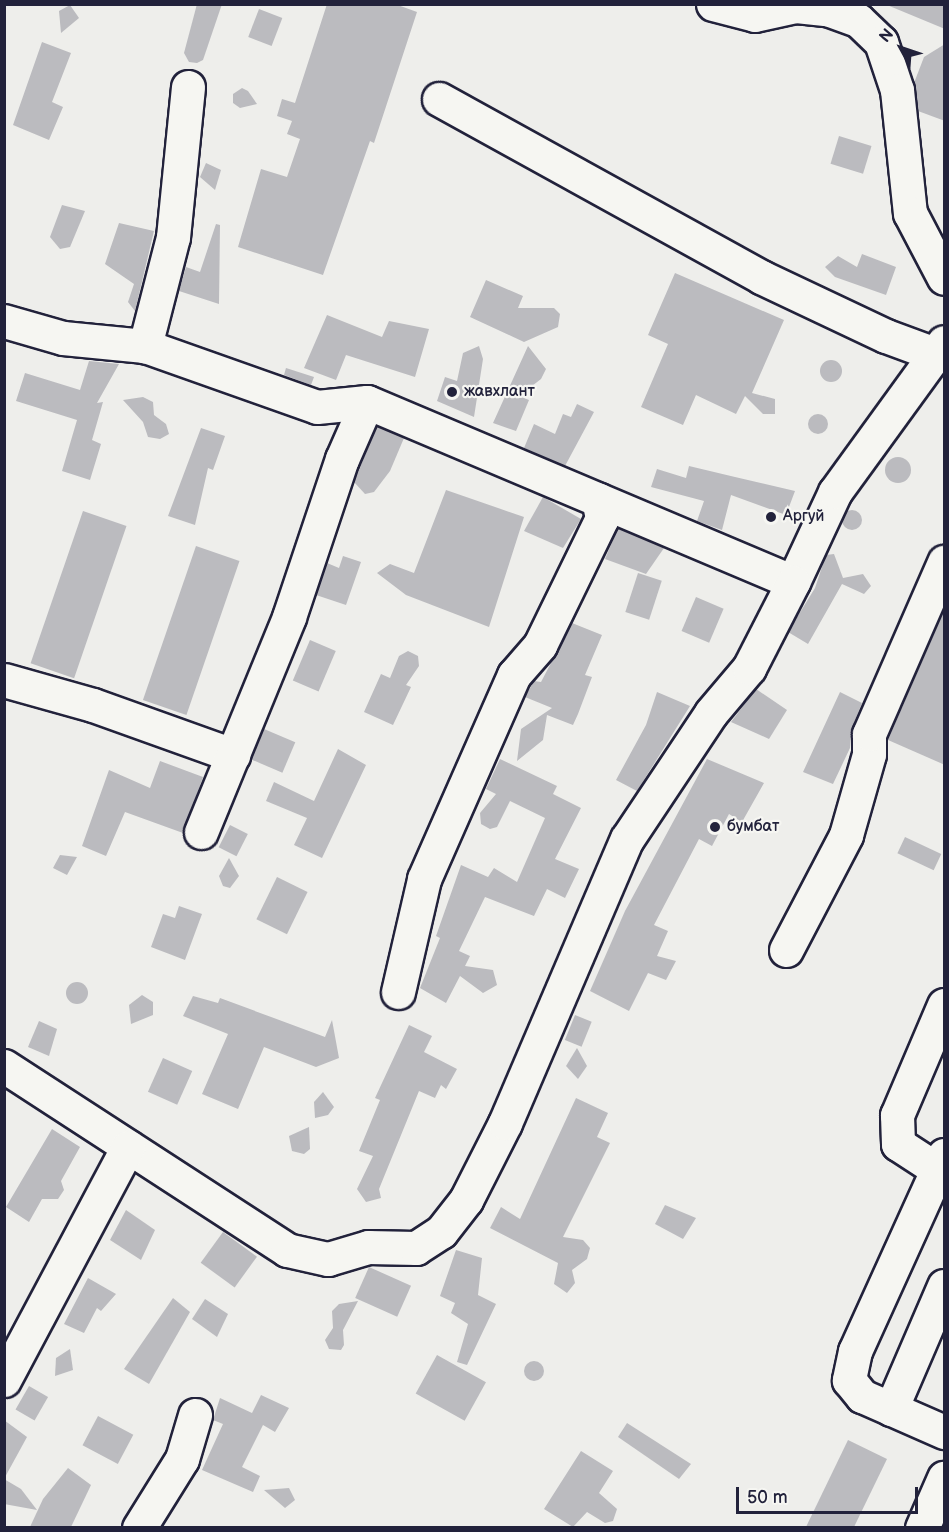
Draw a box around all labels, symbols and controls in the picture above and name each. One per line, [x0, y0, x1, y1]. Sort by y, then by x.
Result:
north arrow [871, 18, 931, 78]
text: N [876, 25, 898, 47]
place label: жавхлант [464, 382, 535, 402]
marker: жавхлант [445, 385, 459, 399]
place label: Аргуй [783, 507, 824, 527]
marker: Аргуй [764, 510, 778, 524]
place label: бумбат [727, 817, 779, 837]
marker: бумбат [708, 820, 722, 834]
scale bar [739, 1475, 920, 1513]
text: 50 m [747, 1487, 788, 1508]

